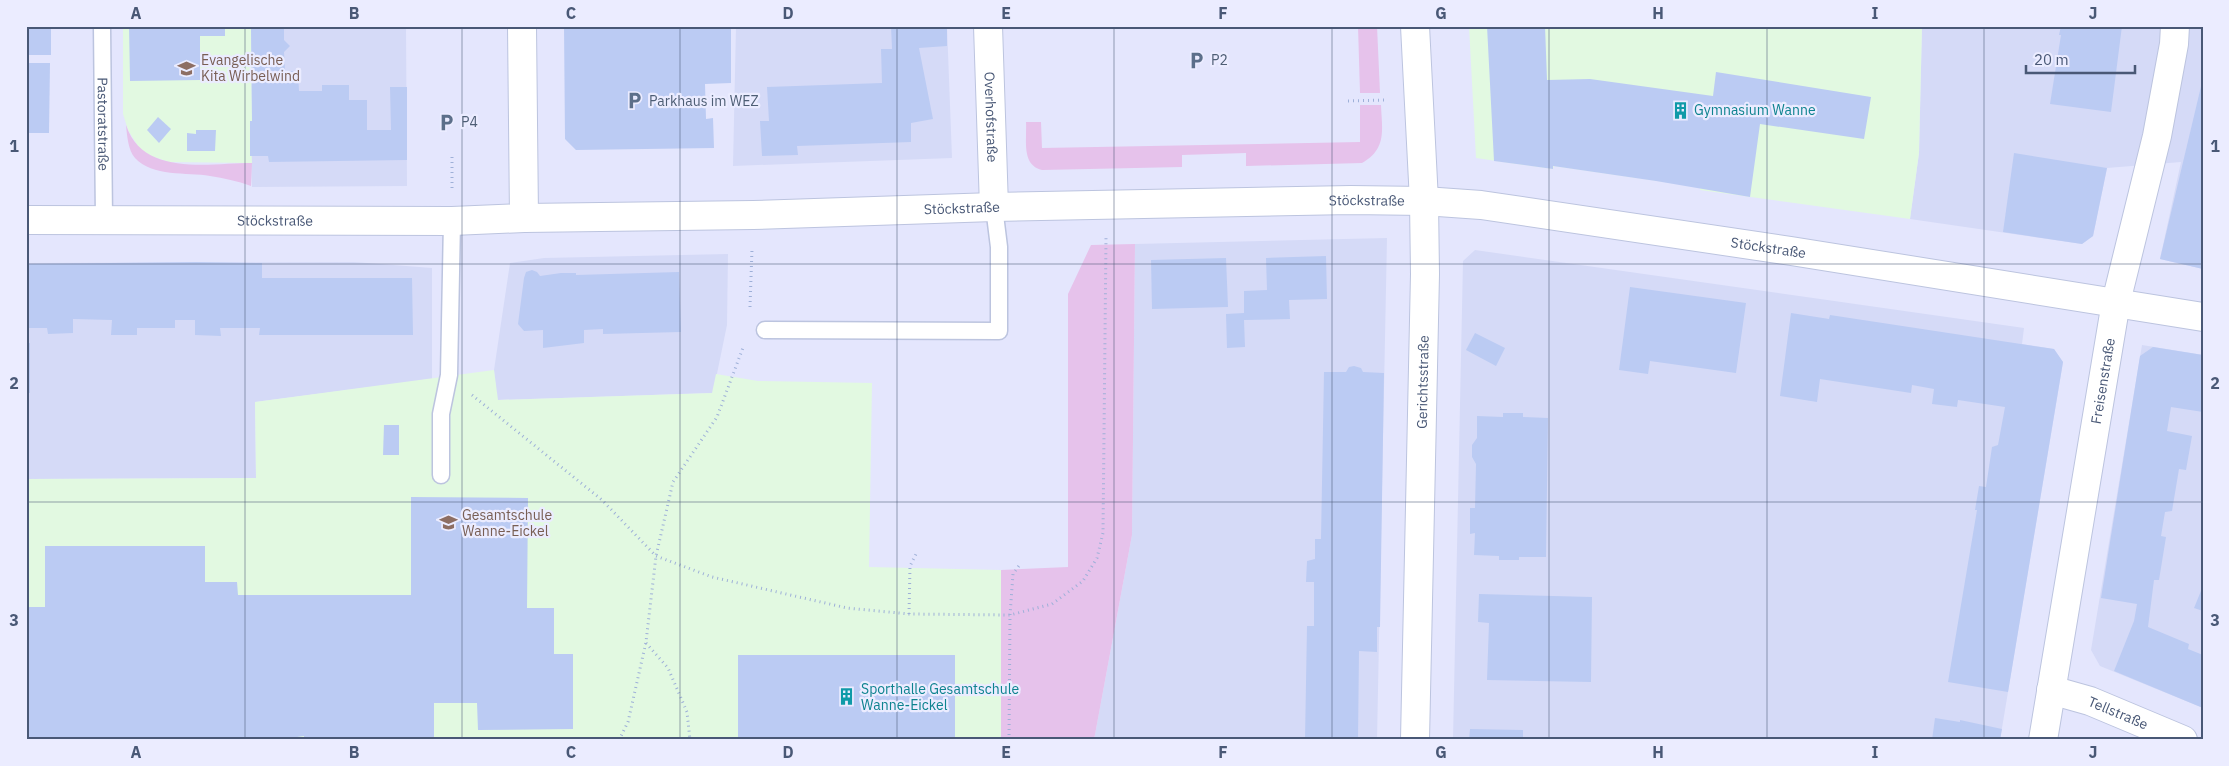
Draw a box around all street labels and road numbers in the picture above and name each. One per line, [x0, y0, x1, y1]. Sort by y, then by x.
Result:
street label: Overhofstraße [981, 71, 1002, 163]
street label: Pastoratstraße [94, 77, 112, 171]
street label: Stöckstraße [1329, 191, 1405, 210]
street label: Stöckstraße [924, 198, 1000, 218]
street label: Stöckstraße [237, 211, 313, 230]
street label: Stöckstraße [1729, 233, 1808, 262]
street label: Gerichtsstraße [1413, 335, 1433, 429]
street label: Freisenstraße [2087, 336, 2119, 425]
street label: Tellstraße [2085, 692, 2151, 733]

